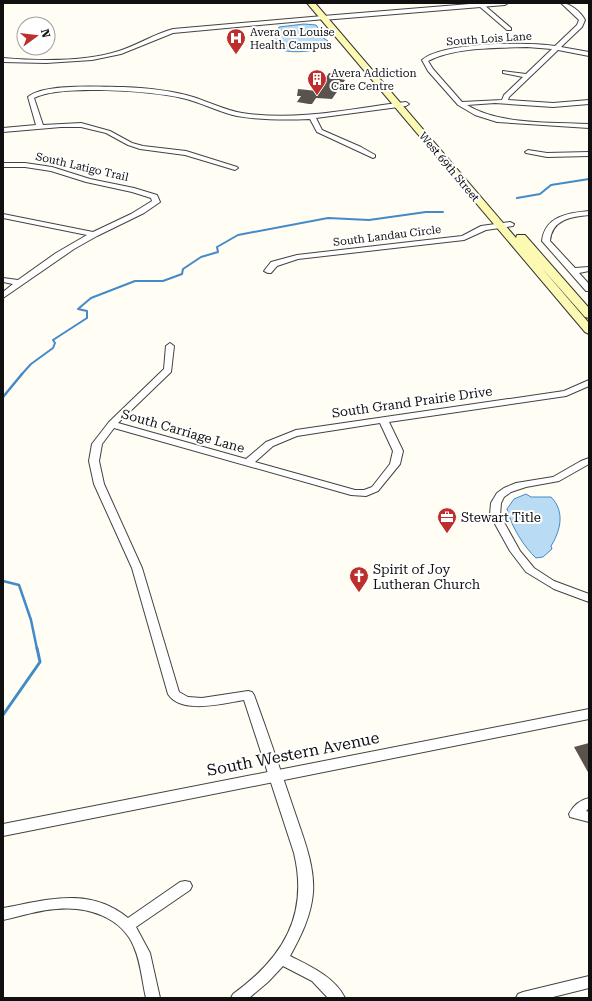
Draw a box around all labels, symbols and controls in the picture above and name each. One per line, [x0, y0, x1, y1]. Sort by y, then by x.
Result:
north arrow [16, 16, 56, 56]
place label: Avera on Louise Health Campus [250, 26, 335, 52]
hospital icon: Avera on Louise Health Campus [225, 27, 247, 55]
text: N [38, 28, 53, 40]
street label: South Lois Lane [446, 30, 532, 48]
place label: Avera Addiction Care Centre [331, 67, 417, 93]
building icon: Avera Addiction Care Centre [306, 68, 328, 96]
street label: West 69th Street [416, 130, 482, 204]
street label: South Latigo Trail [34, 150, 130, 184]
street label: South Landau Circle [332, 223, 442, 249]
street label: South Grand Prairie Drive [331, 383, 493, 421]
street label: South Carriage Lane [120, 406, 246, 456]
office icon: Stewart Title [436, 506, 458, 534]
place label: Stewart Title [461, 510, 541, 525]
place label: Spirit of Joy Lutheran Church [373, 562, 481, 592]
church icon: Spirit of Joy Lutheran Church [348, 565, 370, 593]
street label: South Western Avenue [205, 728, 381, 780]

